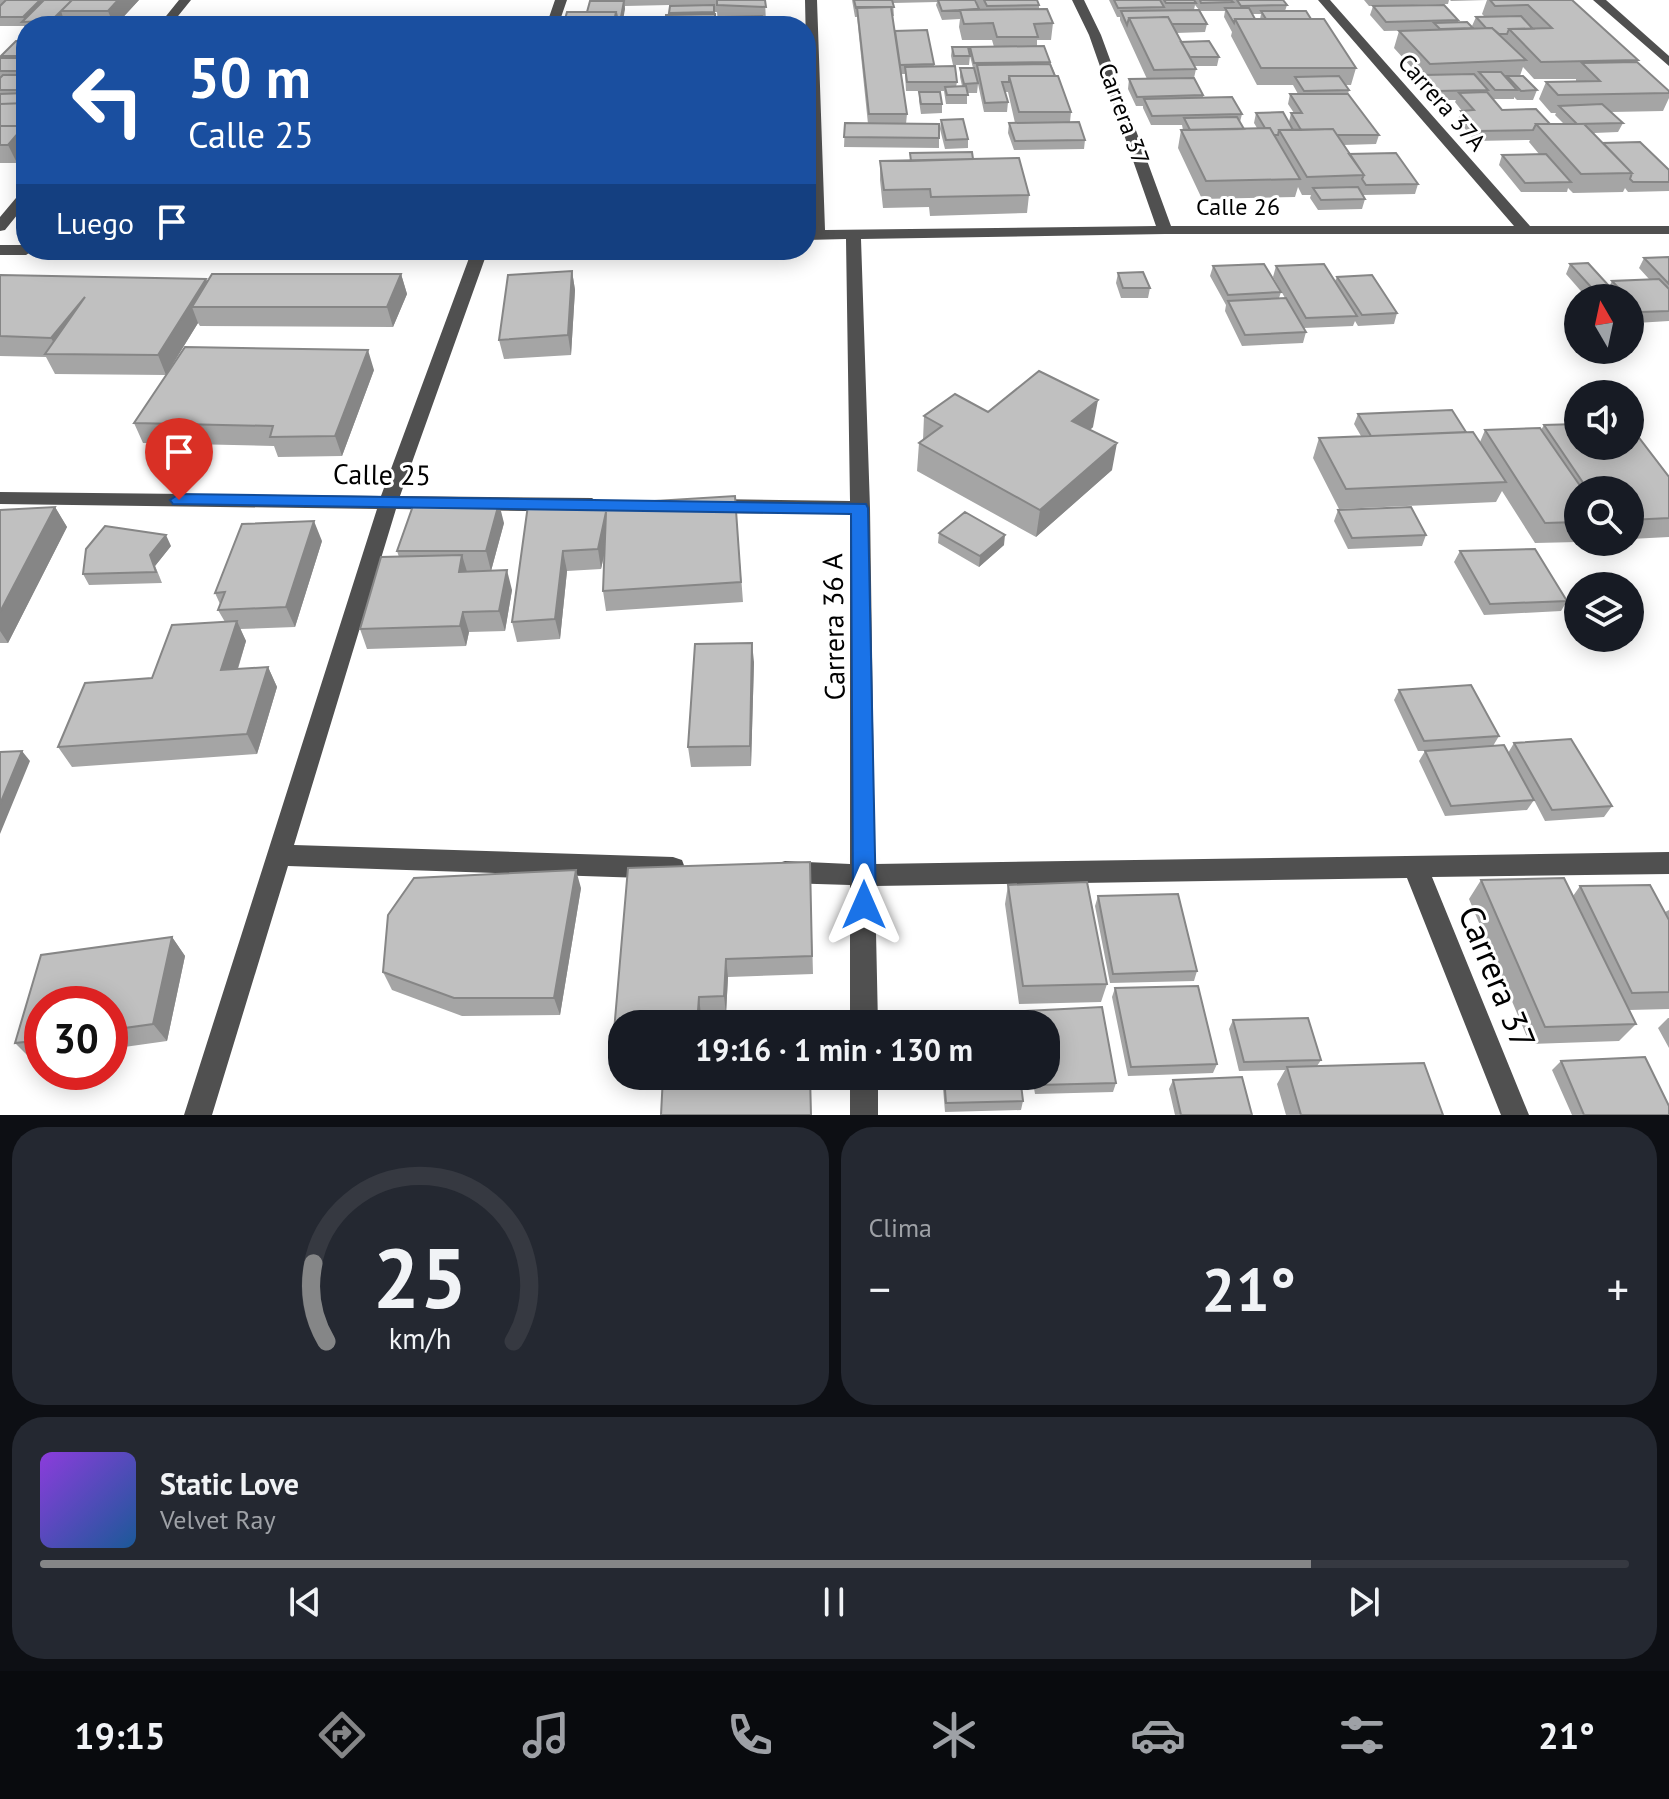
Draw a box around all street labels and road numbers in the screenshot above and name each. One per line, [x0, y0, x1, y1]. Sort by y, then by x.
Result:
street label: Carrera 37A [1391, 47, 1493, 157]
street label: Carrera 37 [1091, 59, 1157, 169]
street label: Calle 26 [1196, 191, 1280, 222]
street label: Calle 25 [333, 455, 431, 493]
street label: Carrera 36 A [813, 553, 853, 701]
street label: Carrera 37 [1449, 899, 1547, 1055]

